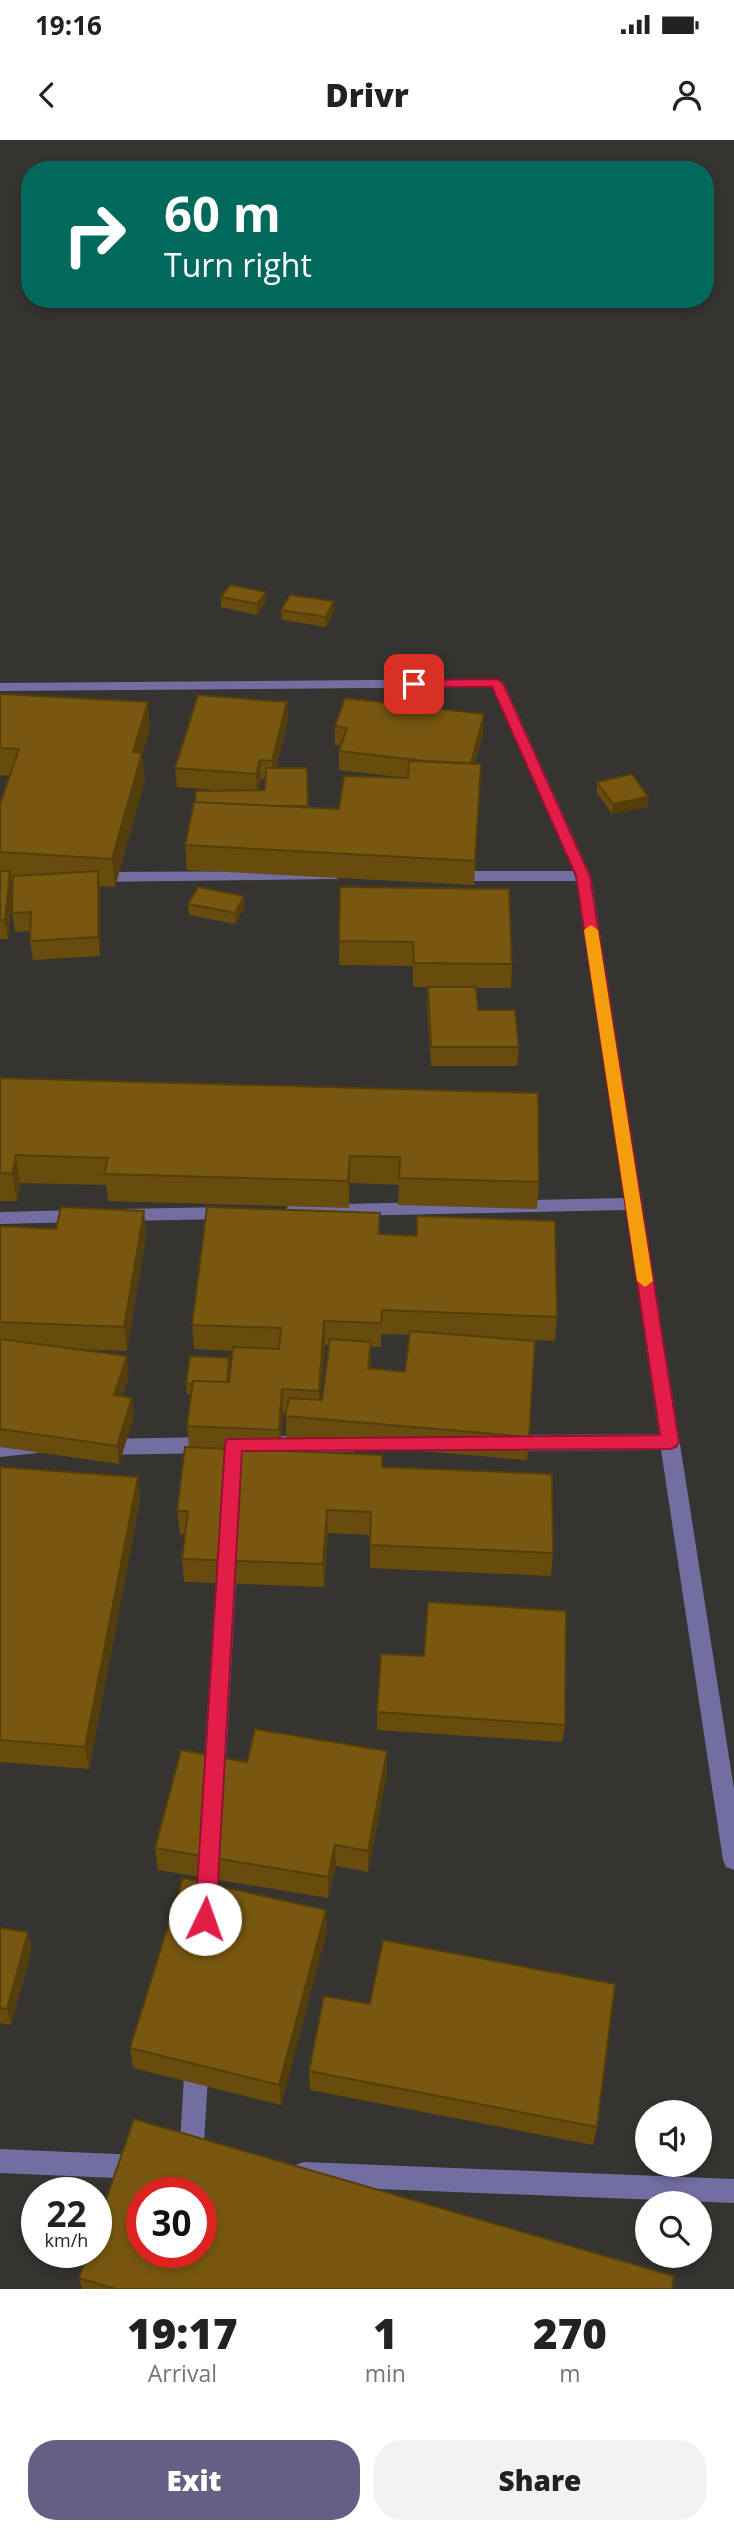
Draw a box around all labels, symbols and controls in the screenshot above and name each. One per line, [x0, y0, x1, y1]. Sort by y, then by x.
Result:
text: 19:16 [35, 7, 102, 43]
text: Drivr [325, 73, 409, 116]
icon: back [28, 76, 66, 114]
icon: person [668, 76, 706, 114]
text: 60 m [164, 180, 281, 246]
icon: right [49, 189, 140, 280]
text: Turn right [164, 243, 312, 286]
pin [384, 654, 444, 714]
icon: arrive [395, 665, 433, 703]
position arrow [168, 1882, 242, 1956]
map controls [635, 2100, 712, 2268]
button: sound [635, 2100, 712, 2177]
speed limit sign: 30 [126, 2177, 217, 2268]
text: 22 [46, 2190, 87, 2237]
button: search [635, 2191, 712, 2268]
text: km/h [45, 2228, 88, 2252]
text: 19:17 [127, 2304, 238, 2361]
text: 1 [373, 2304, 398, 2361]
text: 270 [533, 2304, 607, 2361]
text: Arrival [148, 2357, 217, 2389]
text: min [365, 2357, 406, 2389]
text: m [559, 2357, 581, 2389]
button: Exit [28, 2440, 360, 2520]
button: Share [374, 2440, 706, 2520]

